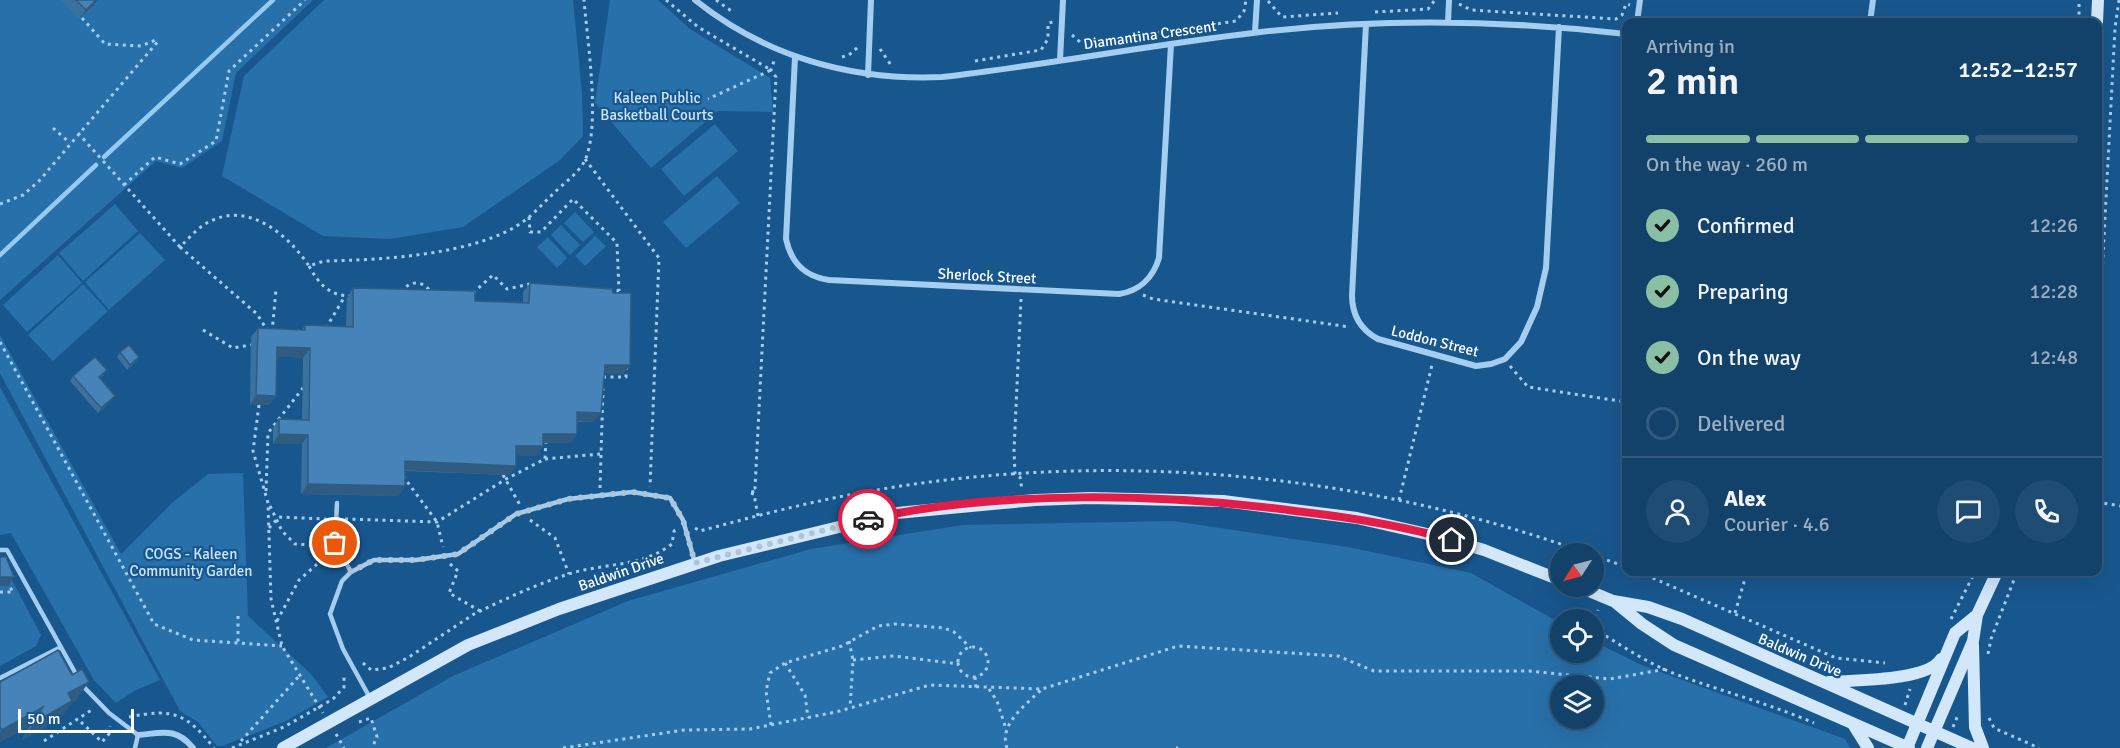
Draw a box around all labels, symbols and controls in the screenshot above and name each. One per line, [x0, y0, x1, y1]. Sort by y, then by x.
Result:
street label: Diamantina Crescent [1082, 17, 1218, 53]
text: Arriving in [1646, 34, 1735, 59]
text: 12:52–12:57 [1959, 56, 2078, 83]
text: 2 min [1646, 57, 1739, 105]
park label: Kaleen Public Basketball Courts [600, 89, 714, 124]
text: On the way · 260 m [1646, 152, 1808, 177]
icon: check [1646, 209, 1679, 242]
text: Confirmed [1697, 212, 1795, 239]
text: 12:26 [2029, 213, 2078, 238]
street label: Sherlock Street [937, 264, 1037, 288]
icon: check [1646, 275, 1679, 308]
text: Preparing [1697, 278, 1789, 305]
text: 12:28 [2029, 279, 2078, 304]
street label: Loddon Street [1389, 321, 1481, 361]
icon: check [1646, 341, 1679, 374]
text: On the way [1697, 344, 1801, 371]
text: 12:48 [2029, 345, 2078, 370]
text: Delivered [1697, 410, 1785, 437]
button: person [1646, 480, 1709, 543]
button: chat [1937, 480, 2000, 543]
button: phone [2015, 480, 2078, 543]
text: Alex [1724, 485, 1766, 512]
courier [838, 489, 898, 549]
icon: car [852, 503, 885, 536]
text: Courier · 4.6 [1724, 512, 1830, 537]
pin [1426, 514, 1477, 565]
pin [309, 517, 360, 568]
icon: home [1435, 523, 1468, 556]
icon: bag [318, 526, 351, 559]
north arrow [1550, 543, 1604, 597]
map controls [1550, 543, 1604, 729]
park label: COGS - Kaleen Community Garden [130, 545, 252, 580]
street label: Baldwin Drive [576, 549, 666, 595]
button: locate [1550, 609, 1604, 663]
street label: Baldwin Drive [1755, 629, 1845, 681]
button: layers [1550, 675, 1604, 729]
scale bar [18, 706, 134, 734]
text: 50 m [27, 709, 61, 729]

